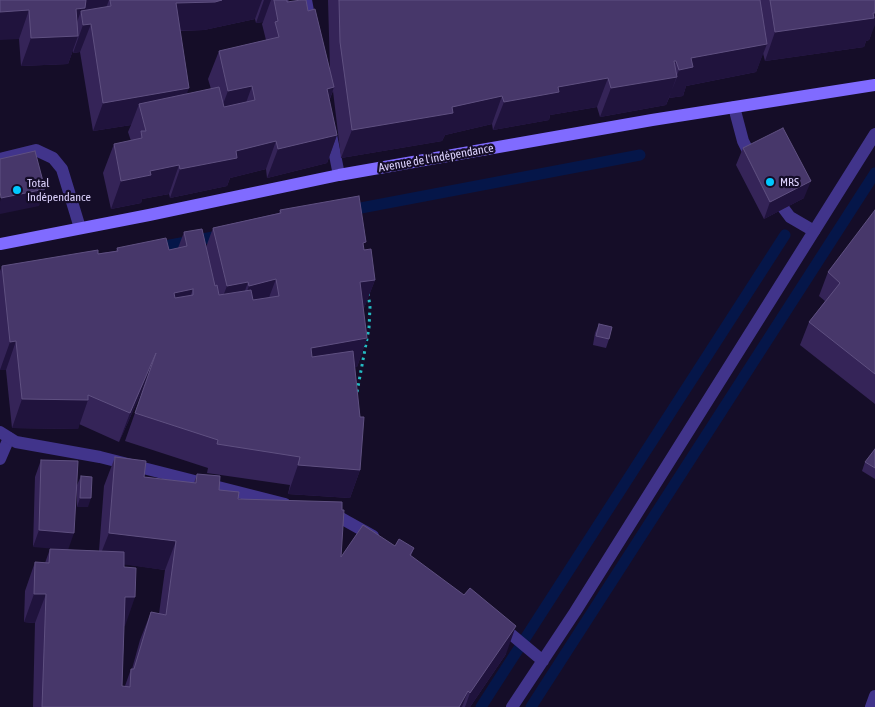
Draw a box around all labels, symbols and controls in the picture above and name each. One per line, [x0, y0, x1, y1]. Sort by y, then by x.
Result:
street label: Avenue de l'indépendance [377, 141, 495, 175]
place label: MRS [780, 175, 799, 189]
place label: Total Indépendance [27, 176, 91, 204]
marker: MRS [764, 176, 776, 188]
marker: Total Indépendance [11, 184, 23, 196]

